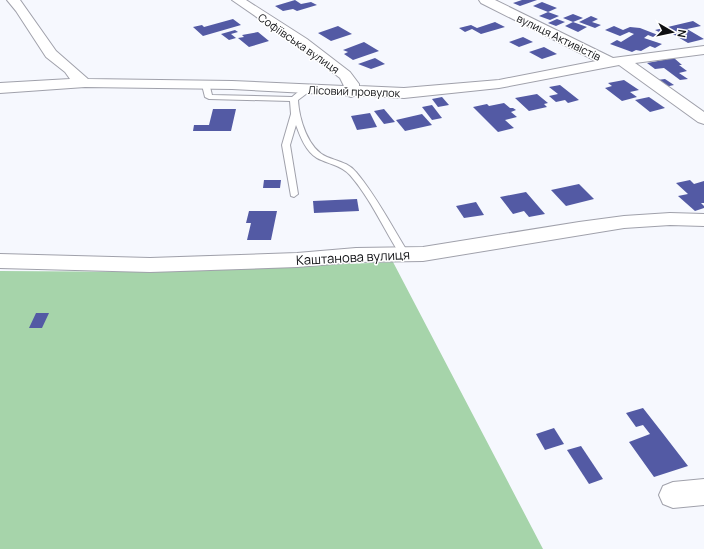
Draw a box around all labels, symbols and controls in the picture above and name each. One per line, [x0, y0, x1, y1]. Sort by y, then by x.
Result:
street label: Софіївська вулиця [255, 9, 343, 77]
street label: вулиця Активістів [514, 10, 604, 64]
north arrow [652, 12, 692, 52]
text: N [674, 29, 690, 39]
street label: Лісовий провулок [308, 82, 401, 100]
street label: Каштанова вулиця [296, 245, 410, 269]

